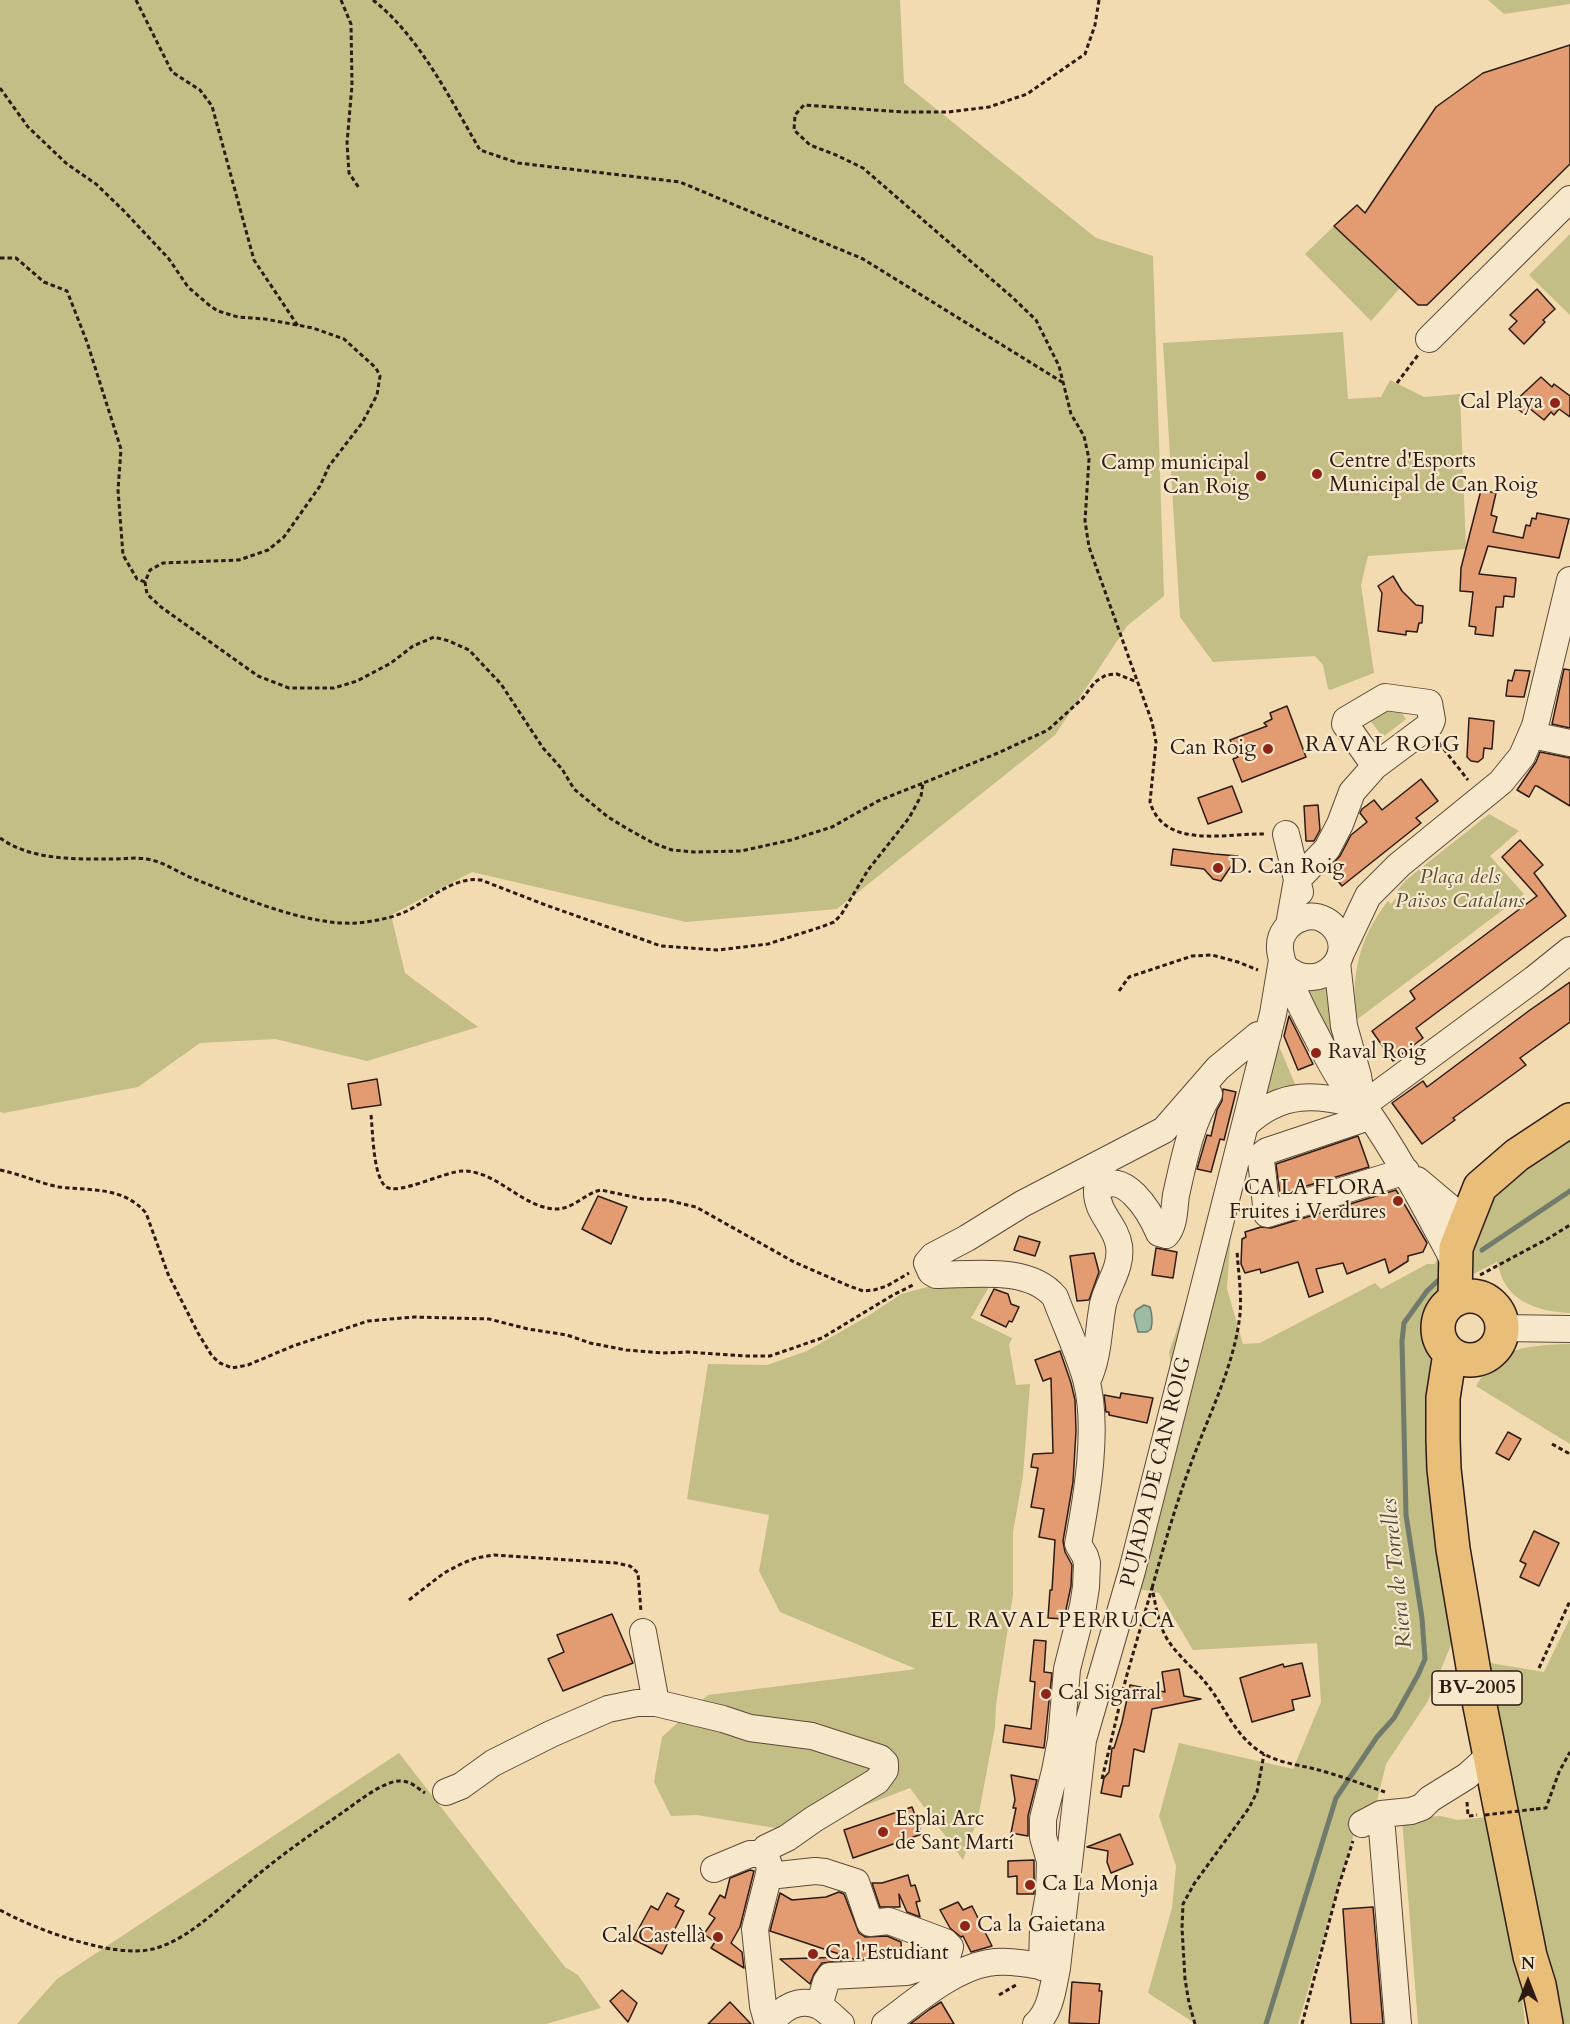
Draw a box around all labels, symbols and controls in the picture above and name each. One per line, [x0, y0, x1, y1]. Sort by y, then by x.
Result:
place label: Cal Playa [1460, 390, 1543, 416]
marker: Cal Playa [1548, 396, 1562, 410]
place label: Centre d'Esports Municipal de Can Roig [1329, 449, 1538, 499]
place label: Camp municipal Can Roig [1101, 451, 1249, 501]
marker: Centre d'Esports Municipal de Can Roig [1310, 467, 1324, 481]
marker: Camp municipal Can Roig [1254, 469, 1268, 483]
district label: RAVAL ROIG [1305, 733, 1461, 759]
place label: Can Roig [1170, 736, 1256, 762]
marker: Can Roig [1261, 742, 1275, 756]
place label: D. Can Roig [1230, 855, 1344, 881]
marker: D. Can Roig [1211, 861, 1225, 875]
park label: Plaça dels Països Catalans [1395, 865, 1525, 915]
place label: Raval Roig [1328, 1040, 1426, 1066]
marker: Raval Roig [1309, 1046, 1323, 1060]
place label: CA LA FLORA Fruites i Verdures [1229, 1176, 1386, 1226]
marker: CA LA FLORA Fruites i Verdures [1391, 1194, 1405, 1208]
street label: PUJADA DE CAN ROIG [1116, 1354, 1198, 1590]
water label: Riera de Torrelles [1377, 1496, 1419, 1650]
district label: EL RAVAL PERRUCA [930, 1609, 1176, 1635]
road number: BV-2005 [1432, 1671, 1522, 1705]
place label: Cal Sigarral [1058, 1681, 1161, 1707]
marker: Cal Sigarral [1039, 1687, 1053, 1701]
place label: Esplai Arc de Sant Martí [895, 1807, 1014, 1857]
marker: Esplai Arc de Sant Martí [876, 1825, 890, 1839]
place label: Ca La Monja [1042, 1872, 1158, 1898]
marker: Ca La Monja [1023, 1878, 1037, 1892]
place label: Ca la Gaietana [977, 1913, 1106, 1939]
marker: Ca la Gaietana [958, 1919, 972, 1933]
place label: Cal Castellà [602, 1924, 706, 1950]
marker: Cal Castellà [711, 1930, 725, 1944]
place label: Ca l'Estudiant [825, 1941, 949, 1967]
marker: Ca l'Estudiant [806, 1947, 820, 1961]
north arrow [1498, 1952, 1558, 2012]
text: N [1521, 1953, 1535, 1975]

